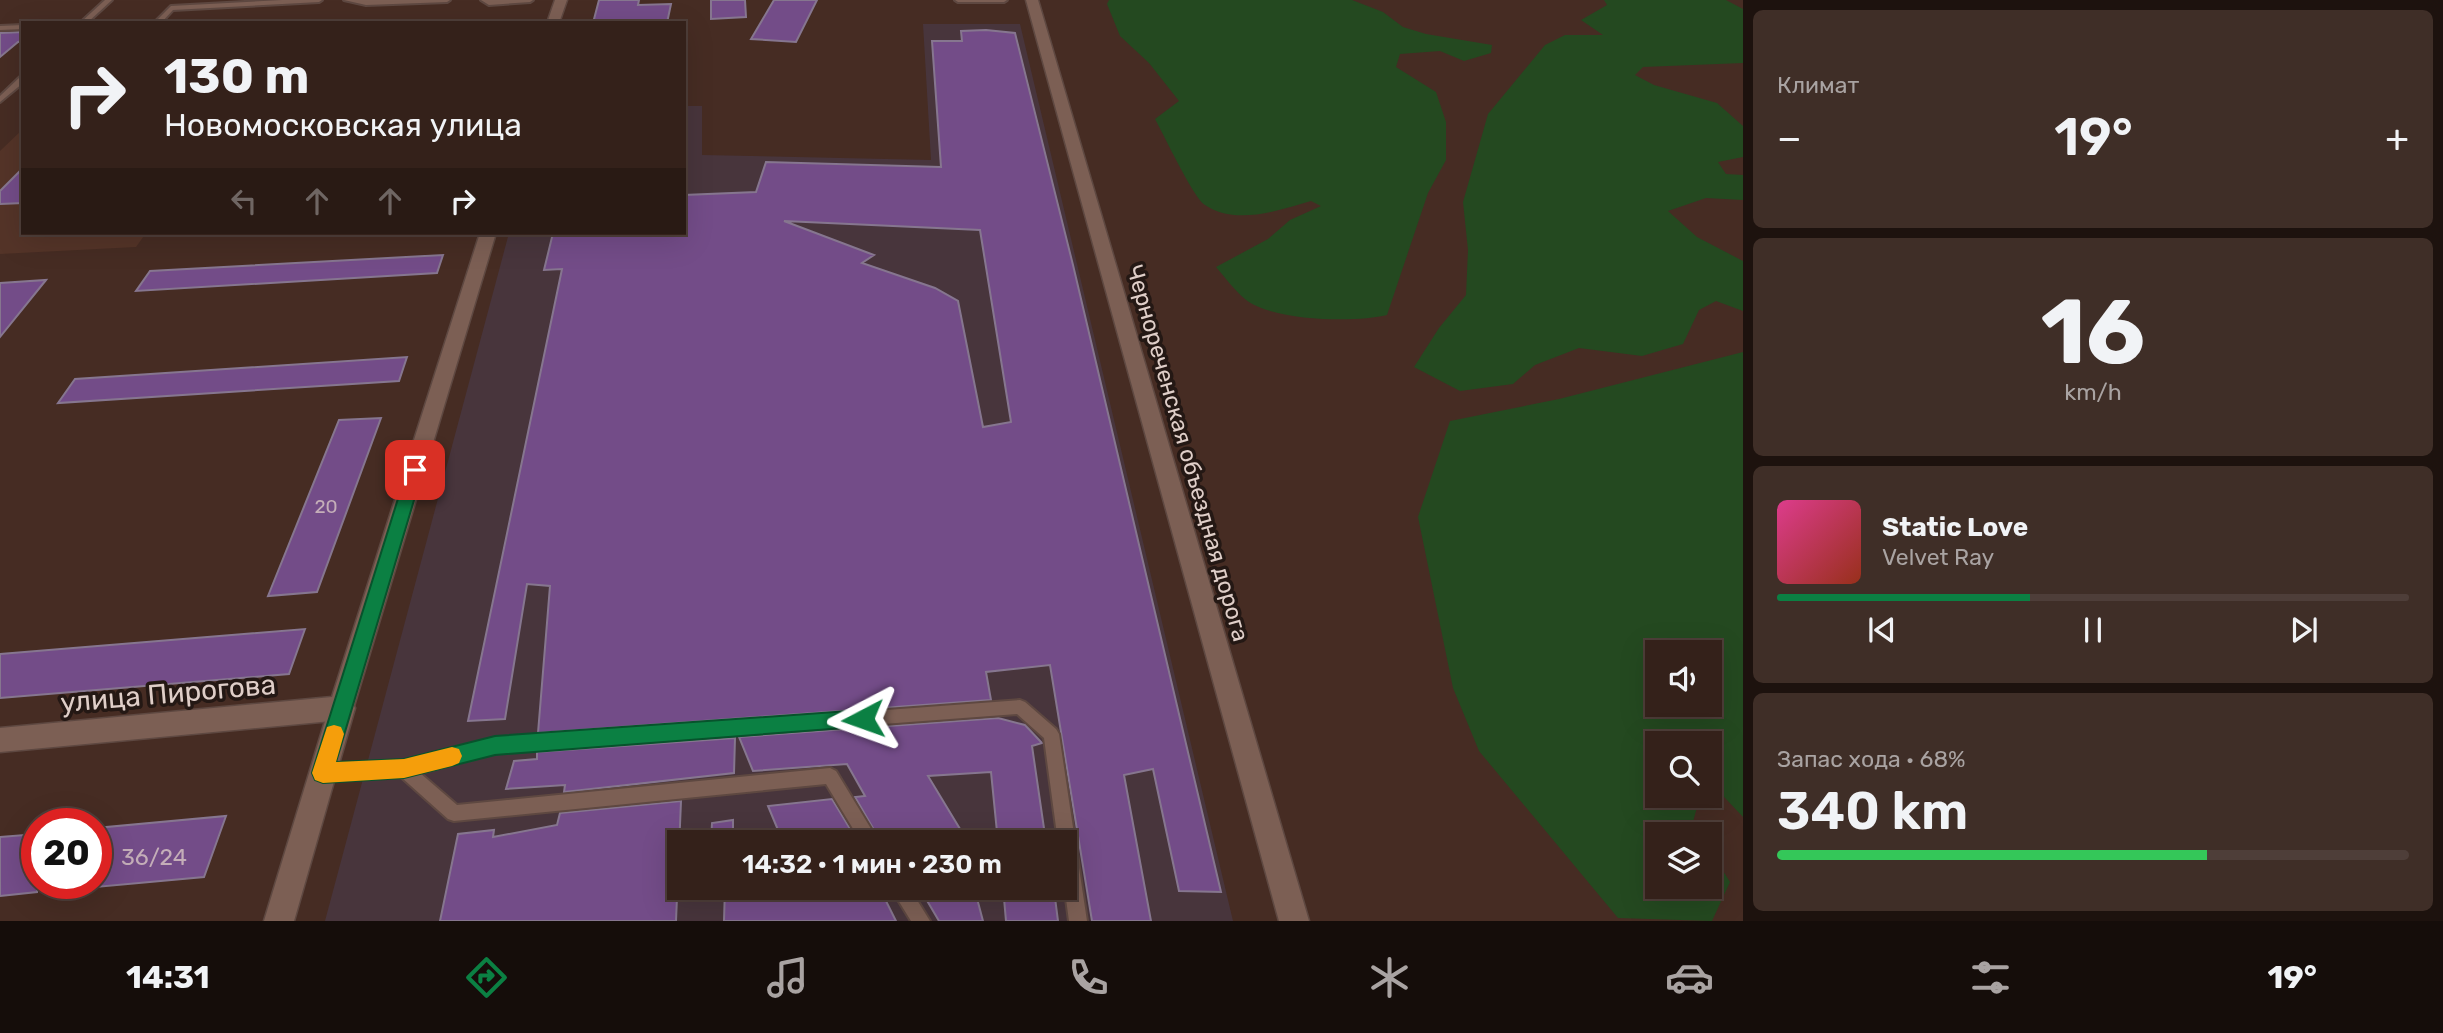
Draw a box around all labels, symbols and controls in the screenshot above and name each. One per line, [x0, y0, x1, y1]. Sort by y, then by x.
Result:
text: 130 m [164, 47, 309, 105]
icon: right [49, 49, 140, 140]
text: Климат [1777, 71, 1859, 99]
text: Новомосковская улица [164, 106, 522, 144]
text: 19° [2054, 106, 2133, 168]
text: − [1777, 115, 1802, 161]
text: + [2385, 115, 2409, 161]
icon: left [225, 182, 263, 220]
icon: ahead [298, 182, 336, 220]
icon: ahead [371, 182, 409, 220]
icon: right [444, 182, 482, 220]
street label: Чернореченская объездная дорога [1121, 261, 1255, 645]
text: 16 [2041, 278, 2145, 386]
text: km/h [2064, 378, 2122, 406]
pin [385, 440, 445, 500]
icon: arrive [396, 451, 434, 489]
house number: 20 [314, 495, 338, 518]
text: Static Love [1882, 512, 2028, 543]
text: Velvet Ray [1882, 543, 1994, 571]
icon: previous [1863, 611, 1901, 649]
icon: pause [2074, 611, 2112, 649]
icon: next [2285, 611, 2323, 649]
map controls [1645, 640, 1722, 899]
button: sound [1645, 640, 1722, 717]
street label: улица Пирогова [59, 668, 277, 719]
position arrow [826, 682, 900, 756]
button: search [1645, 731, 1722, 808]
text: Запас хода · 68% [1777, 745, 1966, 773]
text: 340 km [1777, 780, 1968, 842]
speed limit sign: 20 [21, 808, 112, 899]
button: layers [1645, 822, 1722, 899]
house number: 36/24 [121, 843, 187, 871]
text: 14:32 · 1 мин · 230 m [742, 849, 1002, 880]
icon: directions [462, 953, 511, 1002]
icon: music [763, 953, 812, 1002]
icon: phone [1064, 953, 1113, 1002]
icon: climate [1365, 953, 1414, 1002]
icon: car [1665, 953, 1714, 1002]
icon: filters [1966, 953, 2015, 1002]
text: 14:31 [126, 958, 210, 996]
text: 19° [2267, 958, 2317, 996]

